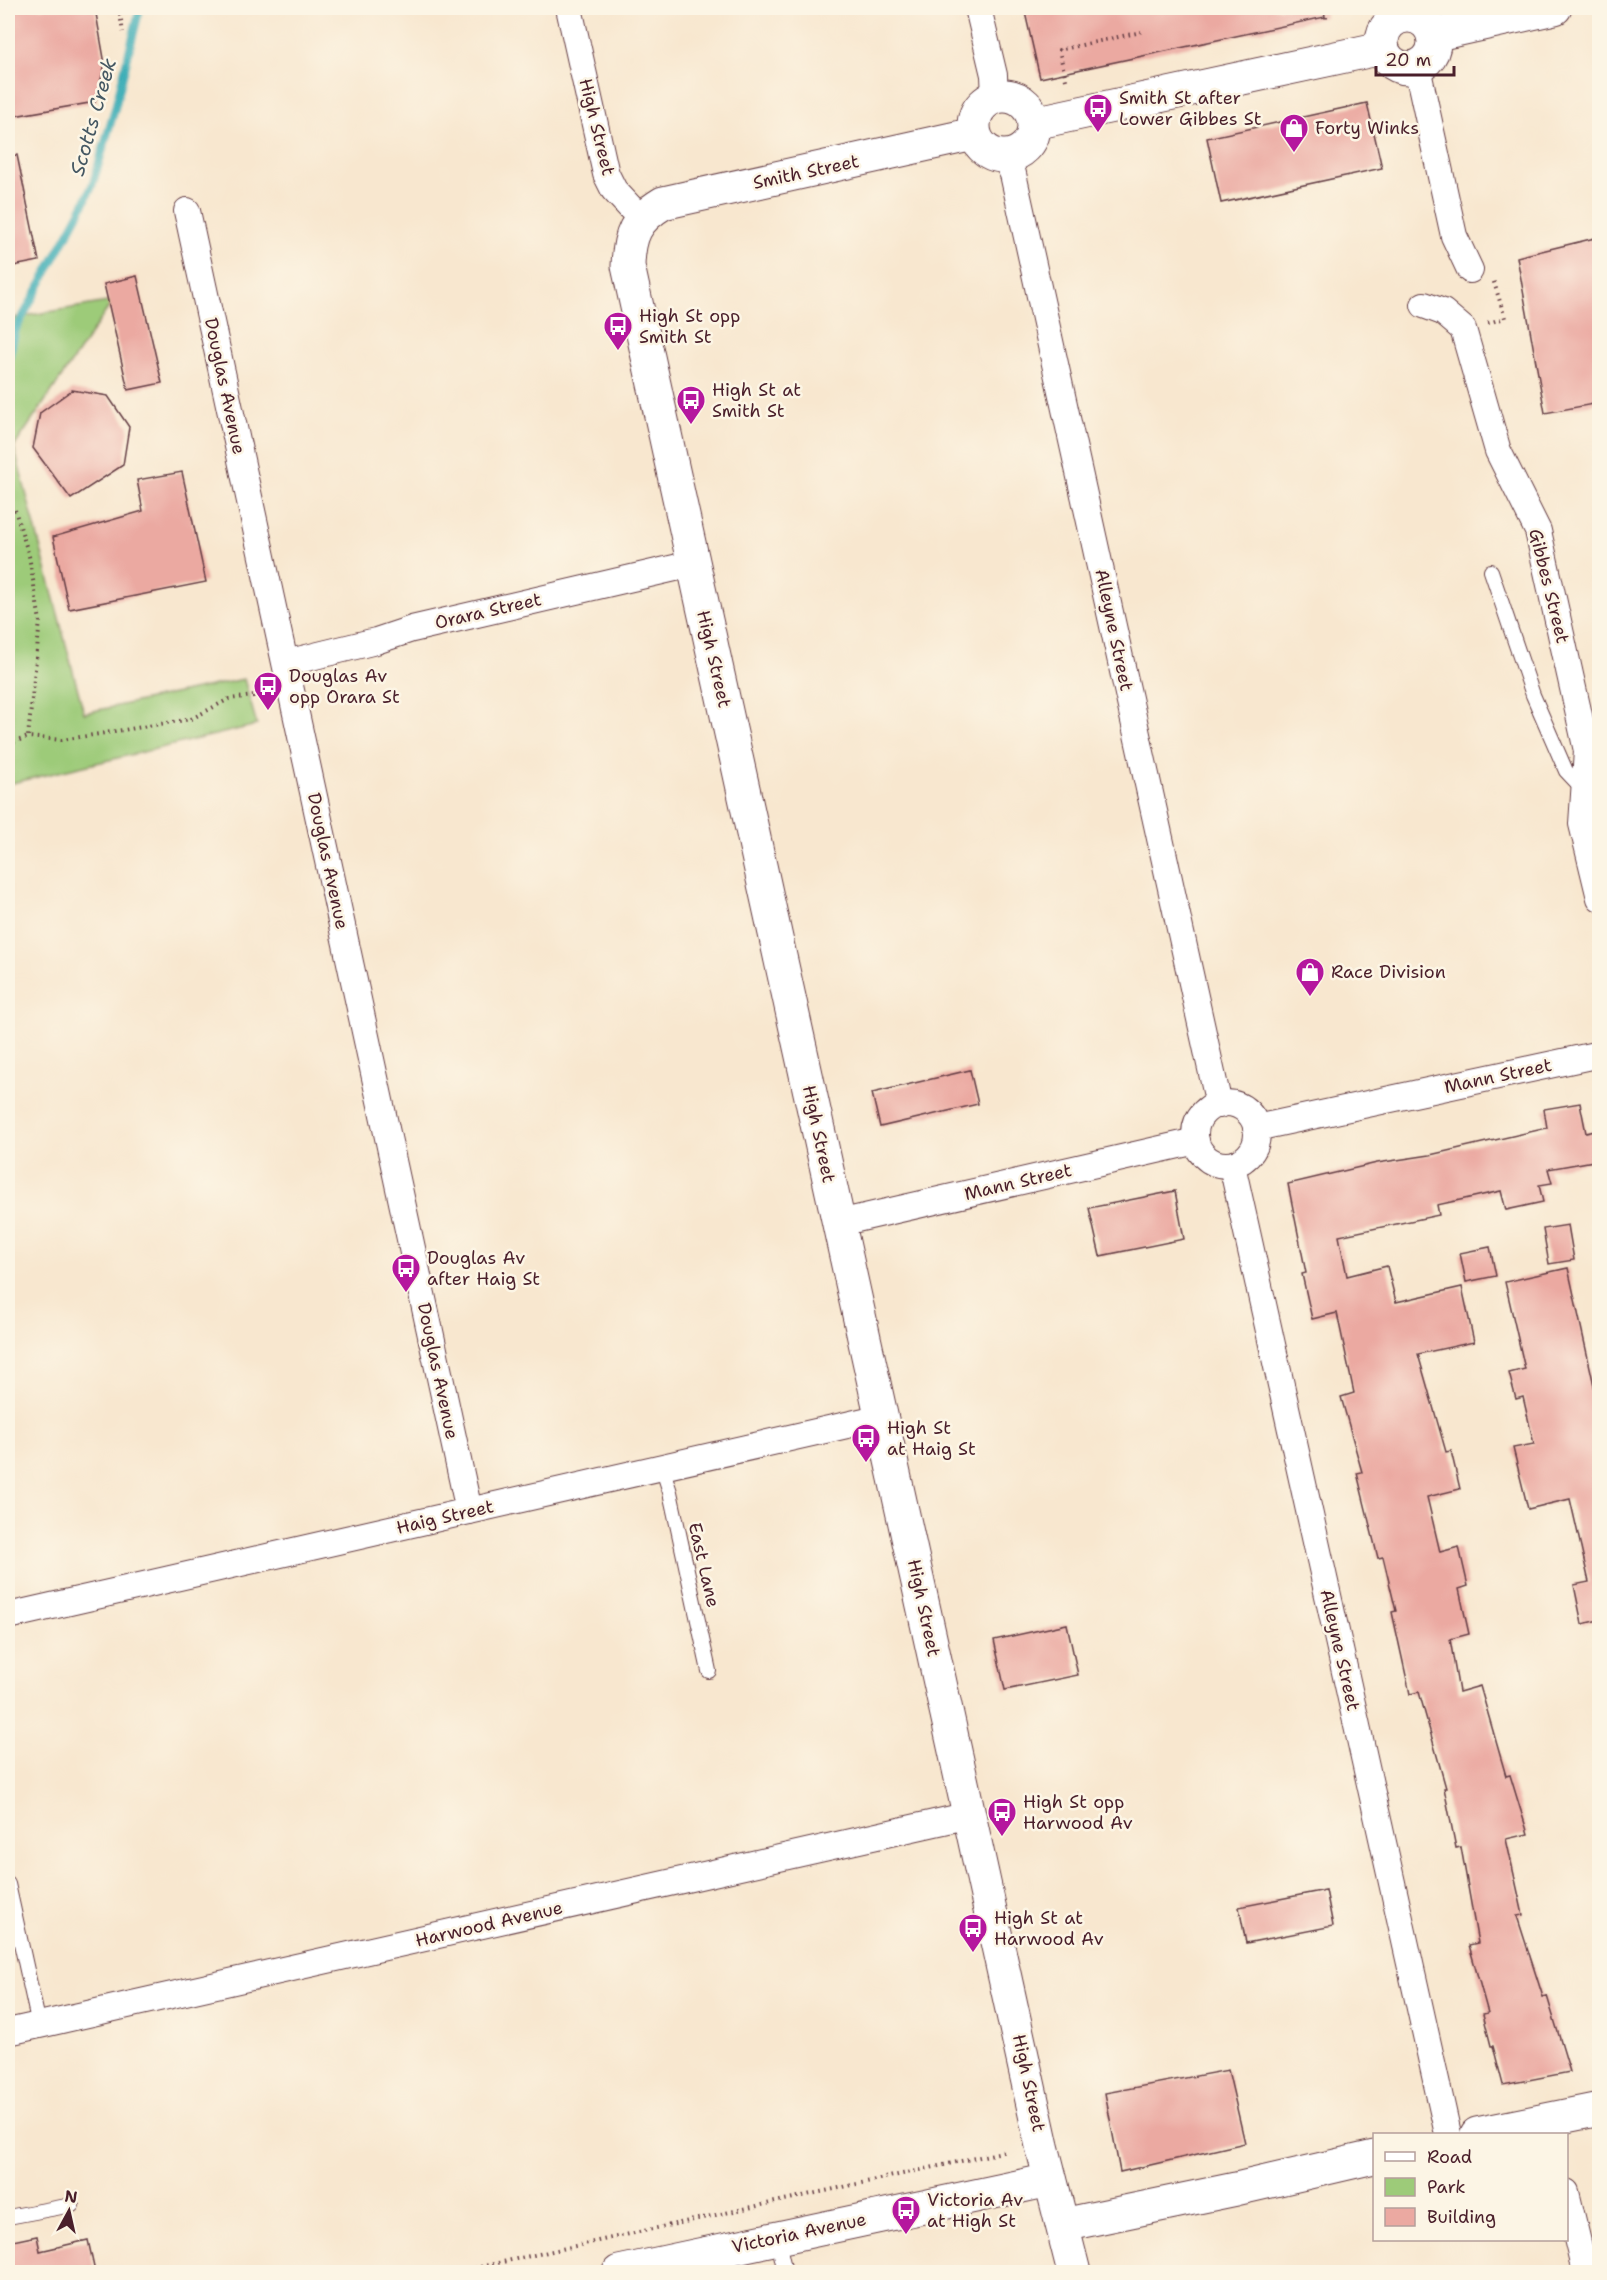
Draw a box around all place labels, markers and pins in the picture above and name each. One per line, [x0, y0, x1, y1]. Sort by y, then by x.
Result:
place label: Smith St after Lower Gibbes St [1119, 86, 1262, 131]
bus stop icon: Smith St after Lower Gibbes St [1082, 92, 1114, 134]
shop icon: Forty Winks [1278, 112, 1310, 154]
place label: Forty Winks [1315, 116, 1419, 140]
place label: High St opp Smith St [639, 304, 740, 349]
bus stop icon: High St opp Smith St [602, 310, 634, 352]
place label: High St at Smith St [712, 378, 801, 423]
bus stop icon: High St at Smith St [675, 384, 707, 426]
place label: Douglas Av opp Orara St [289, 664, 400, 709]
bus stop icon: Douglas Av opp Orara St [252, 670, 284, 712]
shop icon: Race Division [1294, 956, 1326, 998]
place label: Race Division [1331, 960, 1446, 984]
place label: Douglas Av after Haig St [427, 1246, 540, 1291]
bus stop icon: Douglas Av after Haig St [390, 1252, 422, 1294]
place label: High St at Haig St [887, 1416, 976, 1461]
bus stop icon: High St at Haig St [850, 1422, 882, 1464]
place label: High St opp Harwood Av [1023, 1790, 1133, 1835]
bus stop icon: High St opp Harwood Av [986, 1796, 1018, 1838]
place label: High St at Harwood Av [994, 1906, 1104, 1951]
bus stop icon: High St at Harwood Av [957, 1912, 989, 1954]
place label: Victoria Av at High St [927, 2188, 1023, 2233]
bus stop icon: Victoria Av at High St [890, 2194, 922, 2236]

